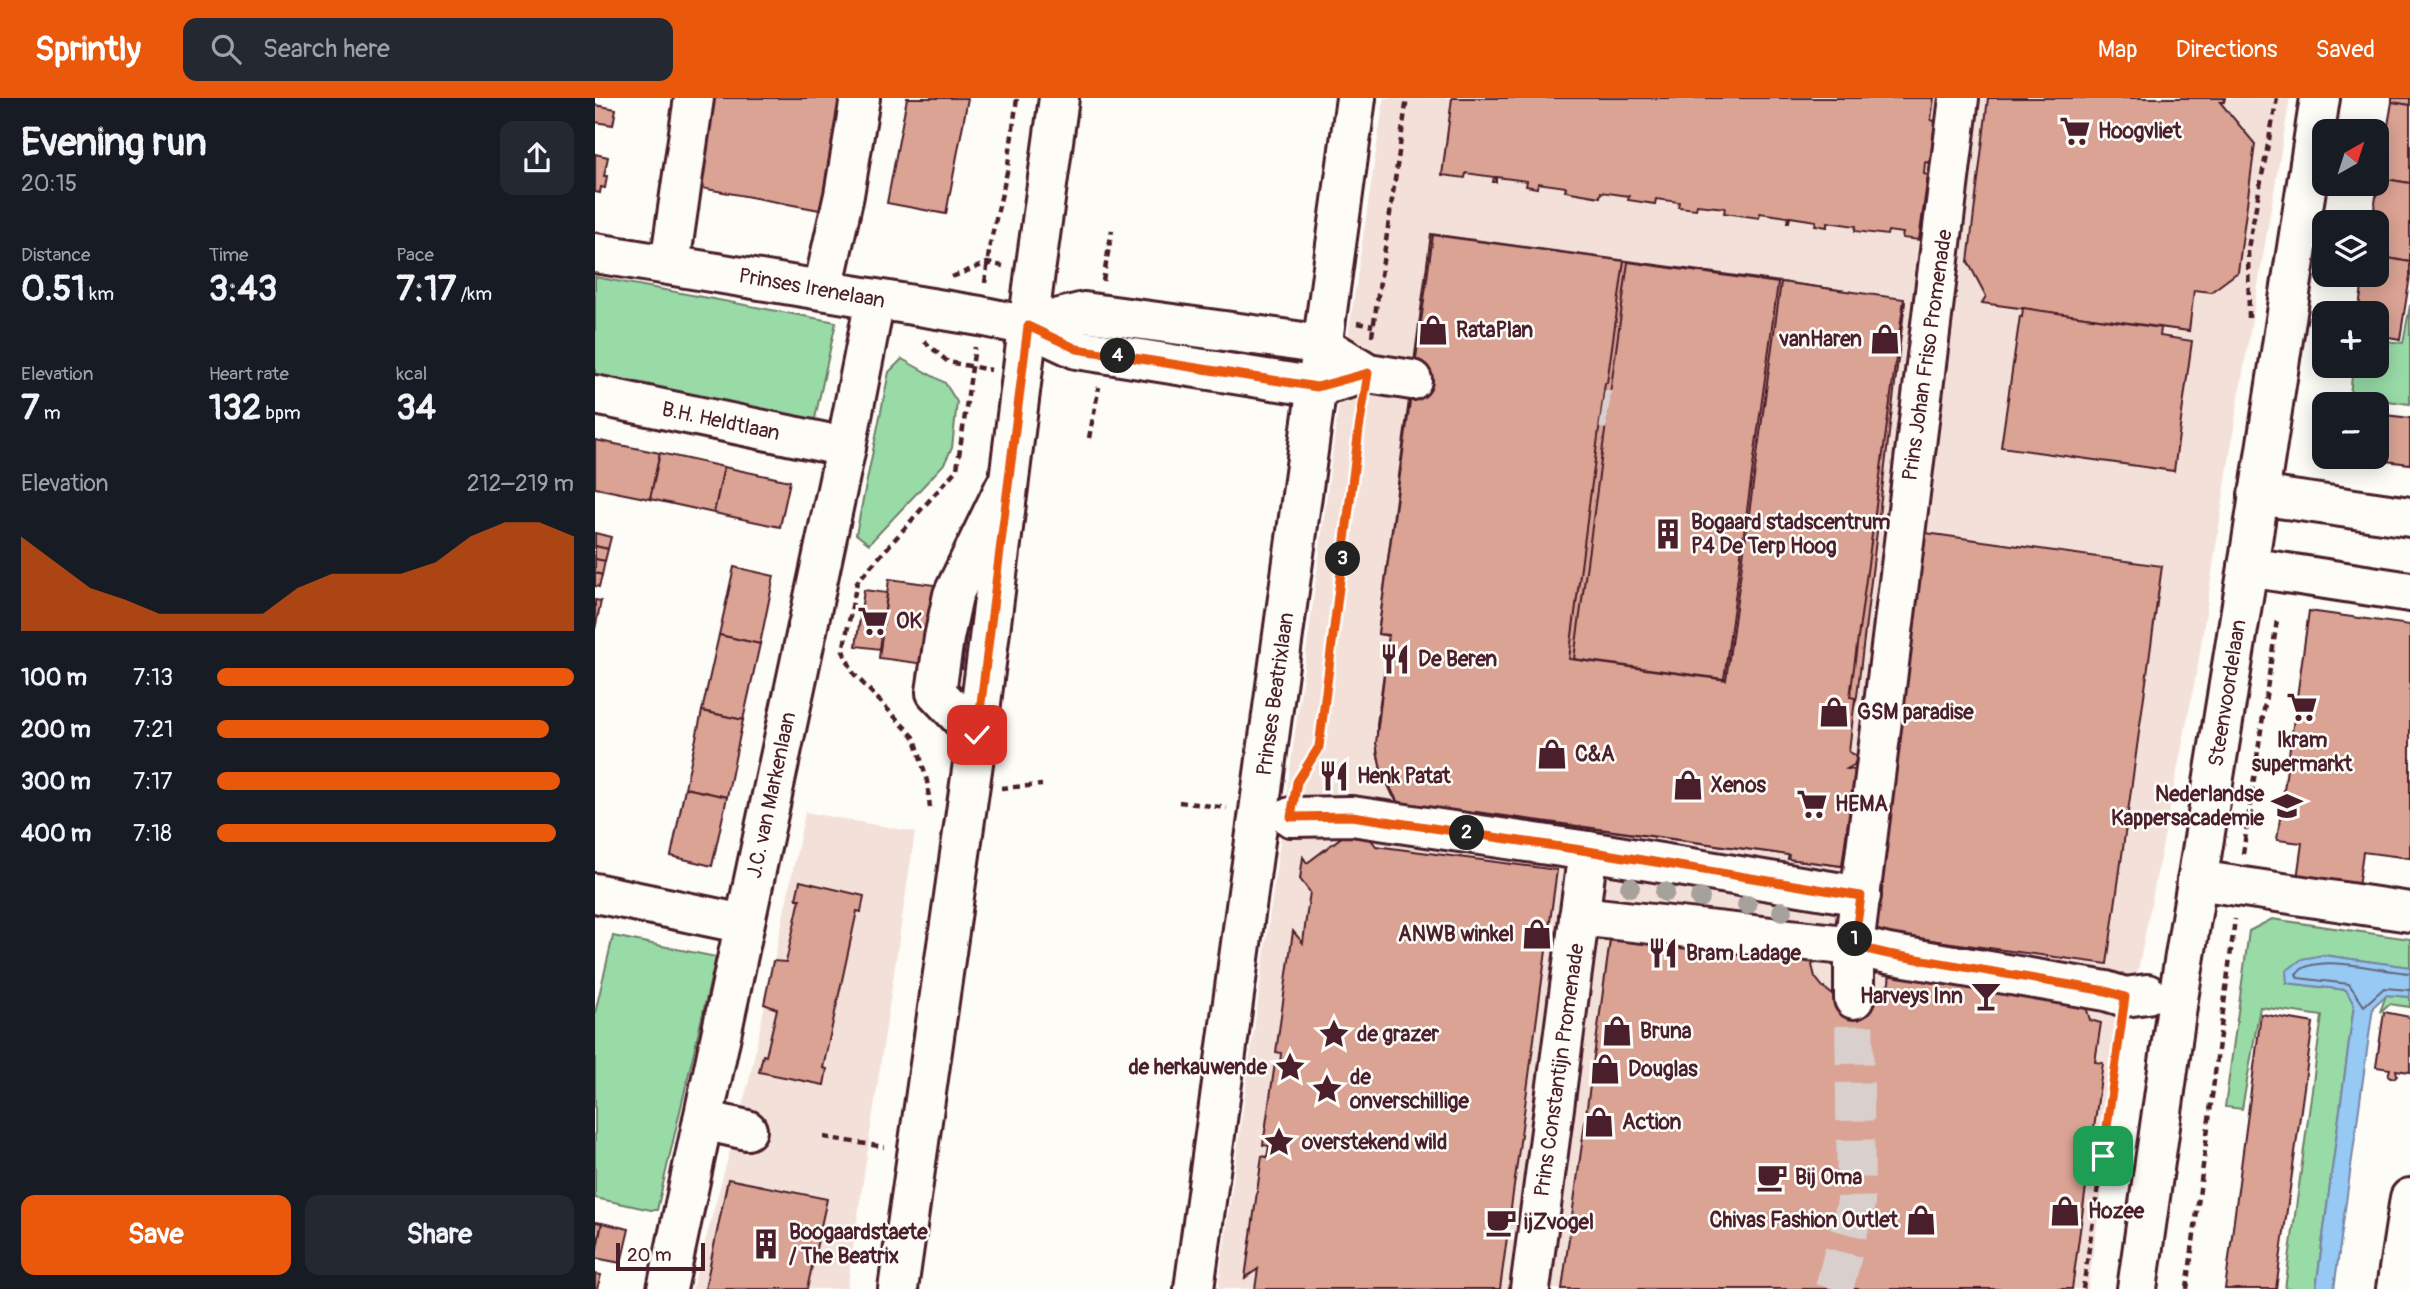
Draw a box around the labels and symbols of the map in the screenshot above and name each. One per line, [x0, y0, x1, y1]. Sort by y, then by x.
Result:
supermarket icon: Hoogvliet [2058, 114, 2092, 148]
place label: Hoogvliet [2098, 118, 2182, 145]
north arrow [2312, 119, 2389, 196]
street label: Prins Johan Friso Promenade [1896, 227, 1959, 482]
street label: Prinses Irenelaan [737, 262, 887, 315]
shop icon: RataPlan [1416, 313, 1450, 347]
place label: RataPlan [1456, 317, 1533, 344]
shop icon: vanHaren [1868, 322, 1902, 356]
place label: vanHaren [1779, 326, 1862, 353]
pin: 4 [1100, 338, 1135, 374]
street label: B.H. Heldtlaan [659, 396, 782, 447]
place label: Bogaard stadscentrum P4 De Terp Hoog [1691, 509, 1891, 560]
building icon: Bogaard stadscentrum P4 De Terp Hoog [1651, 517, 1685, 551]
pin: 3 [1325, 542, 1361, 576]
supermarket icon: OK [856, 604, 890, 638]
place label: OK [896, 608, 922, 635]
street label: Prinses Beatrixlaan [1251, 611, 1300, 777]
street label: Steenvoordelaan [2203, 618, 2252, 769]
restaurant icon: De Beren [1378, 642, 1412, 676]
place label: De Beren [1418, 646, 1497, 673]
supermarket icon: Ikram supermarkt [2285, 690, 2319, 724]
shop icon: GSM paradise [1817, 695, 1851, 729]
place label: GSM paradise [1857, 699, 1974, 726]
pin [947, 705, 1007, 765]
street label: J.C. van Markenlaan [741, 709, 802, 881]
place label: Ikram supermarkt [2252, 727, 2353, 778]
shop icon: C&A [1535, 737, 1569, 771]
place label: C&A [1575, 741, 1615, 768]
restaurant icon: Henk Patat [1317, 759, 1351, 793]
place label: Henk Patat [1357, 763, 1451, 790]
shop icon: Xenos [1671, 768, 1705, 802]
place label: Xenos [1711, 772, 1766, 799]
place label: Nederlandse Kappersacademie [2111, 781, 2265, 832]
supermarket icon: HEMA [1795, 787, 1829, 821]
school or university icon: Nederlandse Kappersacademie [2270, 789, 2304, 823]
place label: HEMA [1835, 791, 1888, 818]
pin: 2 [1449, 816, 1485, 850]
shop icon: ANWB winkel [1520, 917, 1554, 951]
place label: ANWB winkel [1398, 921, 1514, 948]
pin: 1 [1837, 922, 1873, 956]
restaurant icon: Bram Ladage [1646, 936, 1680, 970]
place label: Bram Ladage [1686, 940, 1802, 967]
street label: Prins Constantijn Promenade [1528, 941, 1591, 1199]
bar icon: Harveys Inn [1969, 979, 2003, 1013]
place label: Harveys Inn [1860, 983, 1963, 1010]
shop icon: Bruna [1600, 1014, 1634, 1048]
place icon: de grazer [1317, 1017, 1351, 1051]
place label: Bruna [1640, 1018, 1692, 1045]
place label: de grazer [1357, 1021, 1440, 1048]
place icon: de herkauwende [1273, 1050, 1307, 1084]
shop icon: Douglas [1588, 1052, 1622, 1086]
place label: de herkauwende [1128, 1054, 1268, 1081]
place label: Douglas [1628, 1056, 1698, 1083]
place label: de onverschillige [1349, 1064, 1469, 1115]
place icon: de onverschillige [1310, 1072, 1344, 1106]
shop icon: Action [1582, 1105, 1616, 1139]
place label: Action [1622, 1109, 1682, 1136]
place icon: overstekend wild [1262, 1125, 1296, 1159]
pin [2073, 1126, 2133, 1186]
place label: overstekend wild [1301, 1129, 1447, 1156]
cafe icon: Bij Oma [1755, 1160, 1789, 1194]
place label: Bij Oma [1795, 1164, 1862, 1191]
shop icon: Hozee [2048, 1194, 2082, 1228]
place label: Hozee [2088, 1198, 2145, 1225]
shop icon: Chivas Fashion Outlet [1904, 1203, 1938, 1237]
cafe icon: ijZvogel [1484, 1205, 1518, 1239]
place label: Chivas Fashion Outlet [1709, 1207, 1899, 1234]
place label: ijZvogel [1524, 1209, 1594, 1236]
place label: Boogaardstaete / The Beatrix [789, 1219, 928, 1270]
building icon: Boogaardstaete / The Beatrix [749, 1227, 783, 1261]
scale bar [616, 1240, 705, 1272]

